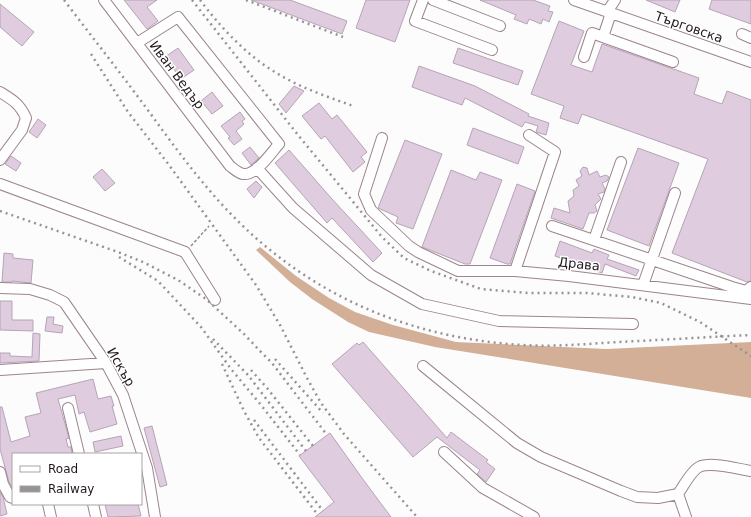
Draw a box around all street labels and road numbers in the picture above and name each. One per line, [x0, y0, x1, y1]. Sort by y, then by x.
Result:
street label: Търговска [652, 8, 725, 46]
street label: Иван Ведър [147, 38, 207, 112]
street label: Драва [557, 254, 601, 274]
street label: Искър [104, 345, 138, 389]

